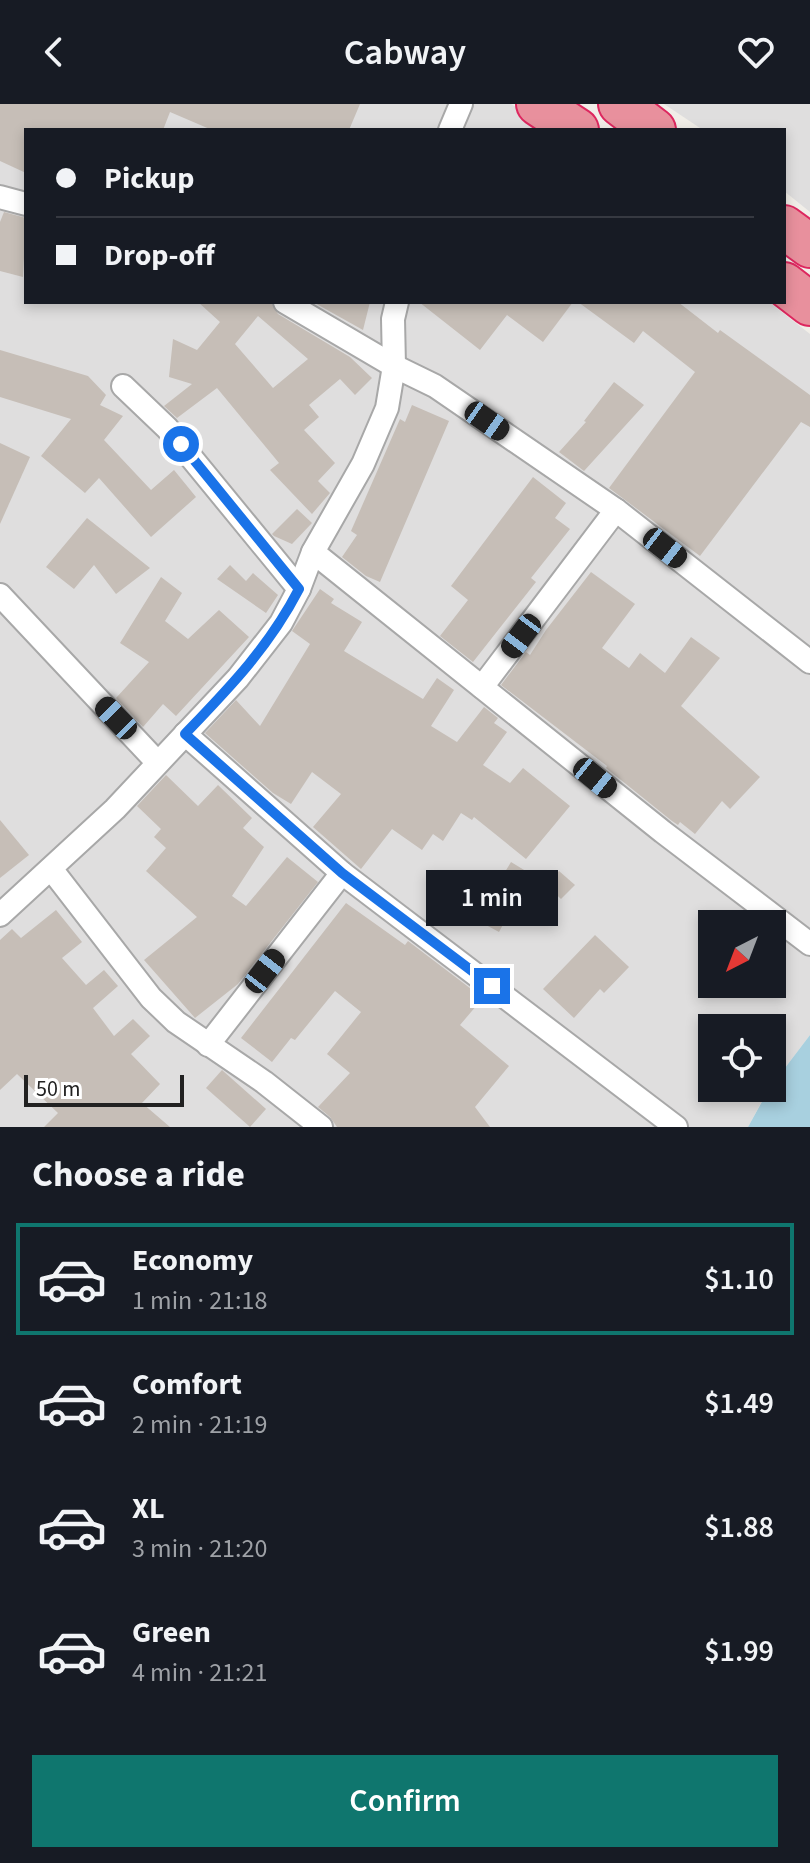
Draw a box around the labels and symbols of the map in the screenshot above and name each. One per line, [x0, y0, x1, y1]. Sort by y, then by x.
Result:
car [460, 397, 514, 445]
route start [163, 426, 199, 462]
car [639, 524, 691, 572]
car [497, 610, 545, 662]
car [91, 692, 141, 744]
car [569, 754, 621, 802]
callout: 1 min [426, 870, 558, 926]
north arrow [698, 910, 786, 998]
car [241, 945, 289, 997]
route end [474, 968, 510, 1004]
scale bar [24, 1071, 184, 1107]

